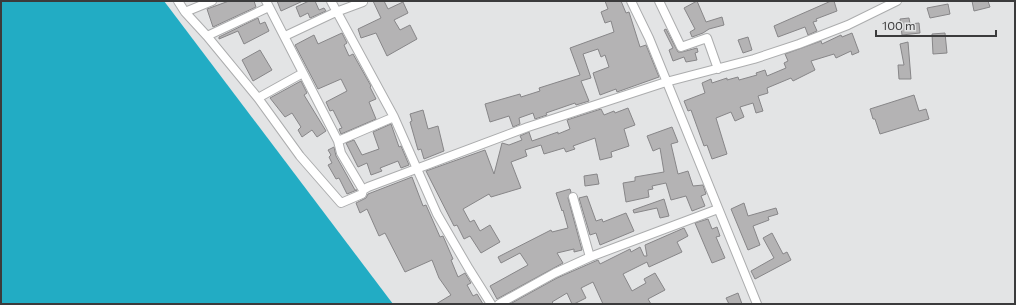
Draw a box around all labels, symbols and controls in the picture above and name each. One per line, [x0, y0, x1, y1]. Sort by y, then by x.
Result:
scale bar [876, 12, 996, 38]
text: 100 m [882, 18, 916, 32]

